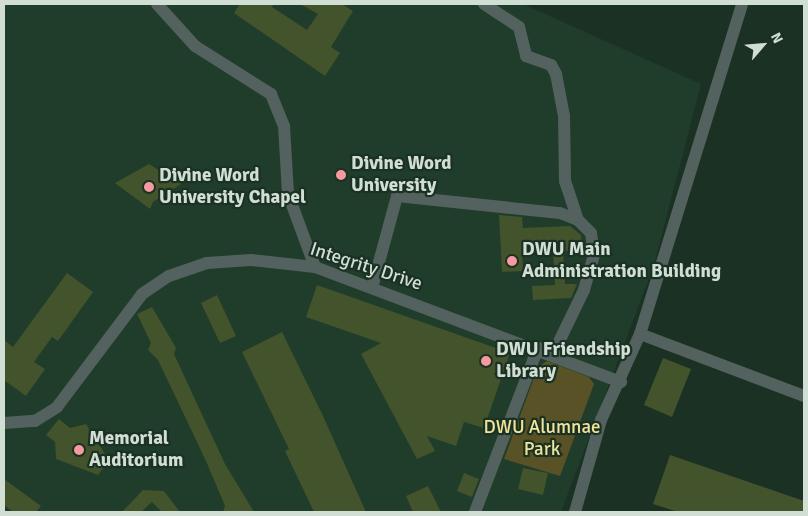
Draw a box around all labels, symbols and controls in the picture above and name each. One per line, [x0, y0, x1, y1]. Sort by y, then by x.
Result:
north arrow [738, 20, 788, 70]
text: N [767, 30, 787, 46]
place label: Divine Word University [351, 153, 452, 197]
place label: Divine Word University Chapel [159, 165, 306, 209]
marker: Divine Word University [335, 169, 347, 181]
marker: Divine Word University Chapel [143, 181, 155, 193]
street label: Integrity Drive [307, 238, 425, 296]
place label: DWU Main Administration Building [522, 239, 721, 283]
marker: DWU Main Administration Building [506, 255, 518, 267]
place label: DWU Friendship Library [496, 339, 631, 383]
marker: DWU Friendship Library [480, 355, 492, 367]
park label: DWU Alumnae Park [483, 417, 601, 461]
place label: Memorial Auditorium [89, 428, 183, 472]
marker: Memorial Auditorium [73, 444, 85, 456]

